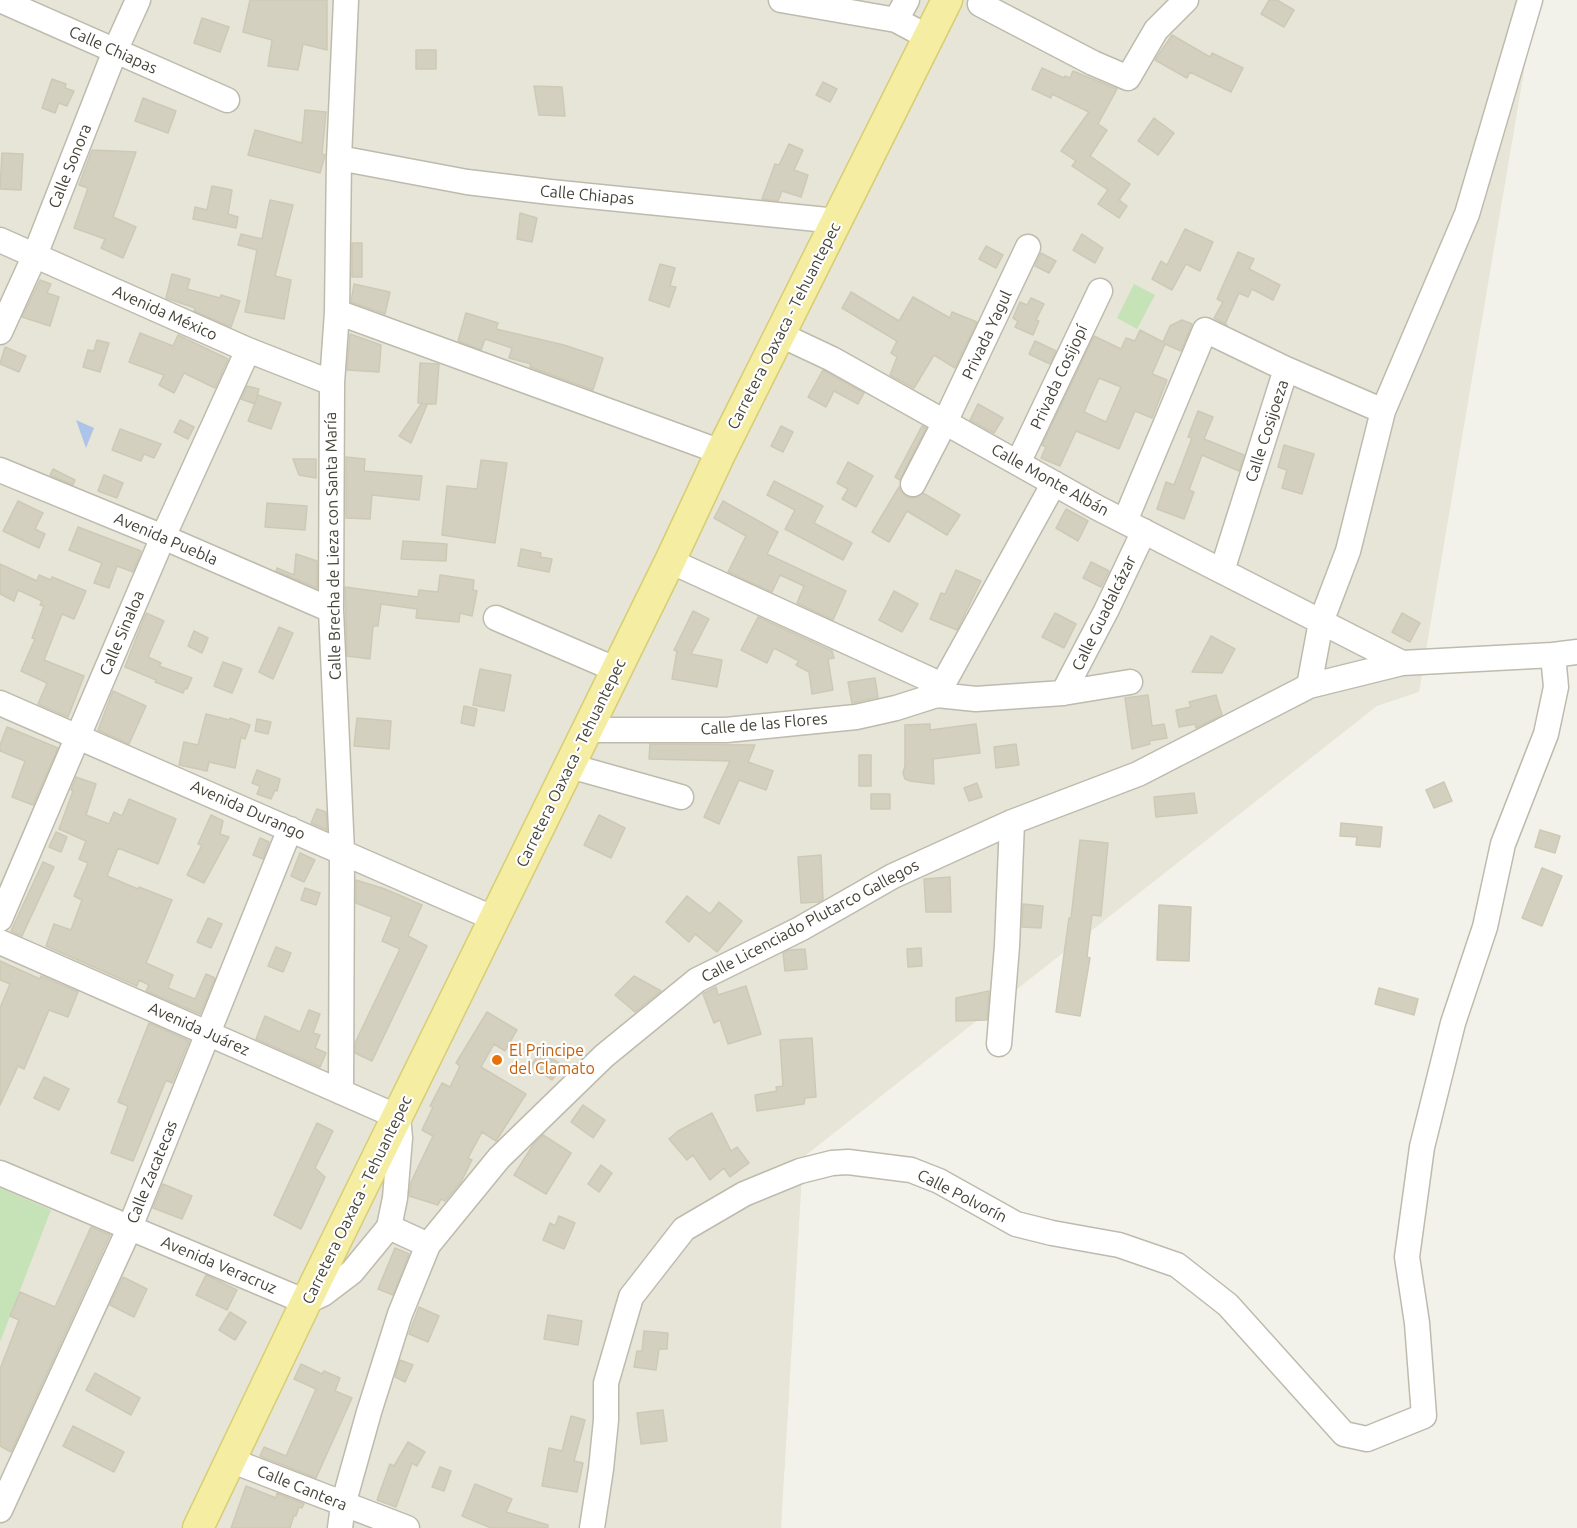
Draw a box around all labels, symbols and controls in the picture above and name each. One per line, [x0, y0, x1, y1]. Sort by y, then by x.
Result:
street label: Calle Chiapas [66, 22, 160, 78]
street label: Calle Sonora [44, 121, 96, 211]
street label: Calle Chiapas [539, 181, 635, 209]
street label: Carretera Oaxaca - Tehuantepec [723, 219, 845, 433]
street label: Avenida México [110, 281, 220, 345]
street label: Privada Yagul [958, 287, 1016, 383]
street label: Privada Cosijopí [1026, 322, 1092, 432]
street label: Calle Cosijoeza [1241, 377, 1293, 485]
street label: Calle Brecha de Lieza con Santa María [321, 412, 345, 680]
street label: Calle Monte Albán [988, 440, 1112, 520]
street label: Avenida Puebla [111, 509, 221, 569]
street label: Calle Guadalcázar [1068, 552, 1140, 674]
street label: Calle Sinaloa [96, 588, 148, 678]
street label: Carretera Oaxaca - Tehuantepec [512, 656, 630, 870]
street label: Calle de las Flores [700, 709, 828, 739]
street label: Avenida Durango [188, 776, 308, 844]
street label: Calle Licenciado Plutarco Gallegos [698, 855, 922, 987]
street label: Avenida Juárez [146, 998, 252, 1060]
place label: El Principe del Clamato [509, 1041, 595, 1079]
marker: El Principe del Clamato [490, 1053, 504, 1067]
street label: Carretera Oaxaca - Tehuantepec [298, 1093, 416, 1307]
street label: Calle Zacatecas [123, 1118, 181, 1226]
street label: Calle Polvorín [914, 1165, 1010, 1227]
street label: Avenida Veracruz [158, 1232, 280, 1298]
street label: Calle Cantera [254, 1461, 350, 1515]

